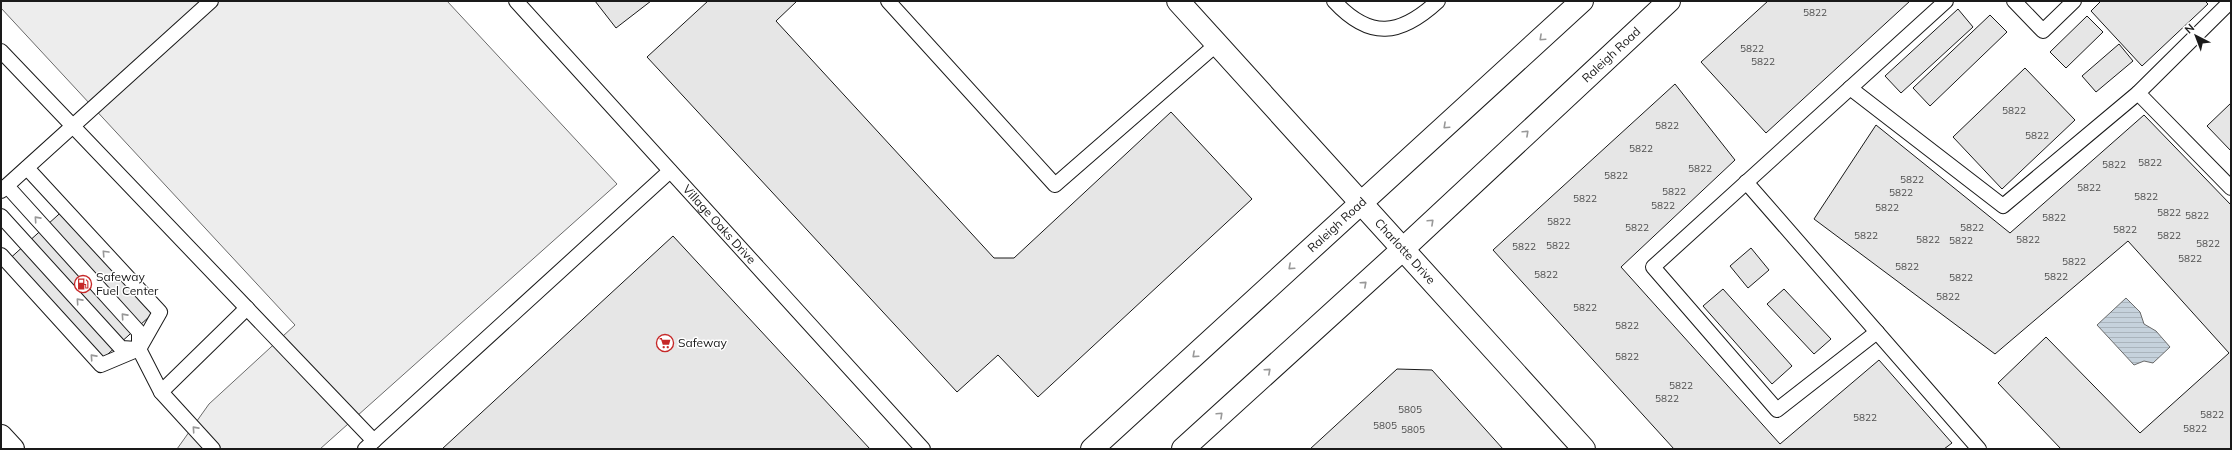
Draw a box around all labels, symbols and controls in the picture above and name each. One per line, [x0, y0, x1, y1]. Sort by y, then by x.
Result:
house number: 5822 [1803, 6, 1827, 19]
north arrow [2176, 16, 2216, 56]
text: N [2182, 21, 2197, 37]
street label: Raleigh Road [1578, 24, 1643, 85]
one-way arrow [1539, 33, 1547, 40]
house number: 5822 [1740, 42, 1764, 55]
house number: 5822 [1751, 55, 1775, 68]
house number: 5822 [2002, 104, 2026, 117]
house number: 5822 [1655, 119, 1679, 132]
one-way arrow [1443, 121, 1451, 129]
house number: 5822 [2025, 129, 2049, 142]
one-way arrow [1521, 131, 1529, 138]
house number: 5822 [1629, 142, 1653, 155]
house number: 5822 [2138, 156, 2162, 169]
house number: 5822 [2102, 158, 2126, 171]
house number: 5822 [1688, 162, 1712, 175]
house number: 5822 [1604, 169, 1628, 182]
house number: 5822 [1900, 173, 1924, 186]
street label: Village Oaks Drive [680, 181, 759, 267]
house number: 5822 [2077, 181, 2101, 194]
house number: 5822 [1662, 185, 1686, 198]
house number: 5822 [1889, 186, 1913, 199]
house number: 5822 [2134, 190, 2158, 203]
house number: 5822 [1573, 192, 1597, 205]
street label: Raleigh Road [1304, 194, 1369, 255]
house number: 5822 [1651, 199, 1675, 212]
house number: 5822 [1875, 201, 1899, 214]
house number: 5822 [2157, 206, 2181, 219]
house number: 5822 [2185, 209, 2209, 222]
house number: 5822 [2042, 211, 2066, 224]
street label: Charlotte Drive [1372, 215, 1439, 287]
house number: 5822 [1547, 215, 1571, 228]
one-way arrow [34, 216, 41, 224]
one-way arrow [1426, 219, 1434, 227]
house number: 5822 [1625, 221, 1649, 234]
house number: 5822 [1960, 221, 1984, 234]
house number: 5822 [2113, 223, 2137, 236]
house number: 5822 [1854, 229, 1878, 242]
house number: 5822 [2157, 229, 2181, 242]
house number: 5822 [1916, 233, 1940, 246]
house number: 5822 [2016, 233, 2040, 246]
house number: 5822 [1949, 234, 1973, 247]
house number: 5822 [2196, 237, 2220, 250]
house number: 5822 [1546, 239, 1570, 252]
house number: 5822 [1512, 240, 1536, 253]
one-way arrow [103, 250, 110, 258]
house number: 5822 [2178, 252, 2202, 265]
house number: 5822 [2062, 255, 2086, 268]
house number: 5822 [1895, 260, 1919, 273]
one-way arrow [1288, 263, 1296, 270]
house number: 5822 [1534, 268, 1558, 281]
place label: Safeway Fuel Center [96, 269, 159, 298]
house number: 5822 [2044, 270, 2068, 283]
house number: 5822 [1949, 271, 1973, 284]
fuel station icon: Safeway Fuel Center [73, 274, 93, 294]
one-way arrow [1359, 281, 1367, 288]
house number: 5822 [1936, 290, 1960, 303]
one-way arrow [76, 299, 83, 306]
house number: 5822 [1573, 301, 1597, 314]
one-way arrow [121, 313, 128, 321]
house number: 5822 [1615, 319, 1639, 332]
supermarket icon: Safeway [655, 333, 675, 353]
place label: Safeway [678, 335, 727, 350]
one-way arrow [1192, 350, 1200, 358]
house number: 5822 [1615, 350, 1639, 363]
one-way arrow [90, 354, 98, 362]
one-way arrow [1263, 369, 1271, 376]
house number: 5822 [1669, 379, 1693, 392]
house number: 5822 [1655, 392, 1679, 405]
house number: 5805 [1398, 403, 1422, 416]
house number: 5822 [2200, 408, 2224, 421]
house number: 5822 [1853, 411, 1877, 424]
one-way arrow [1215, 412, 1223, 420]
house number: 5805 [1373, 419, 1397, 432]
house number: 5822 [2183, 422, 2207, 435]
house number: 5805 [1401, 423, 1425, 436]
one-way arrow [192, 426, 199, 434]

